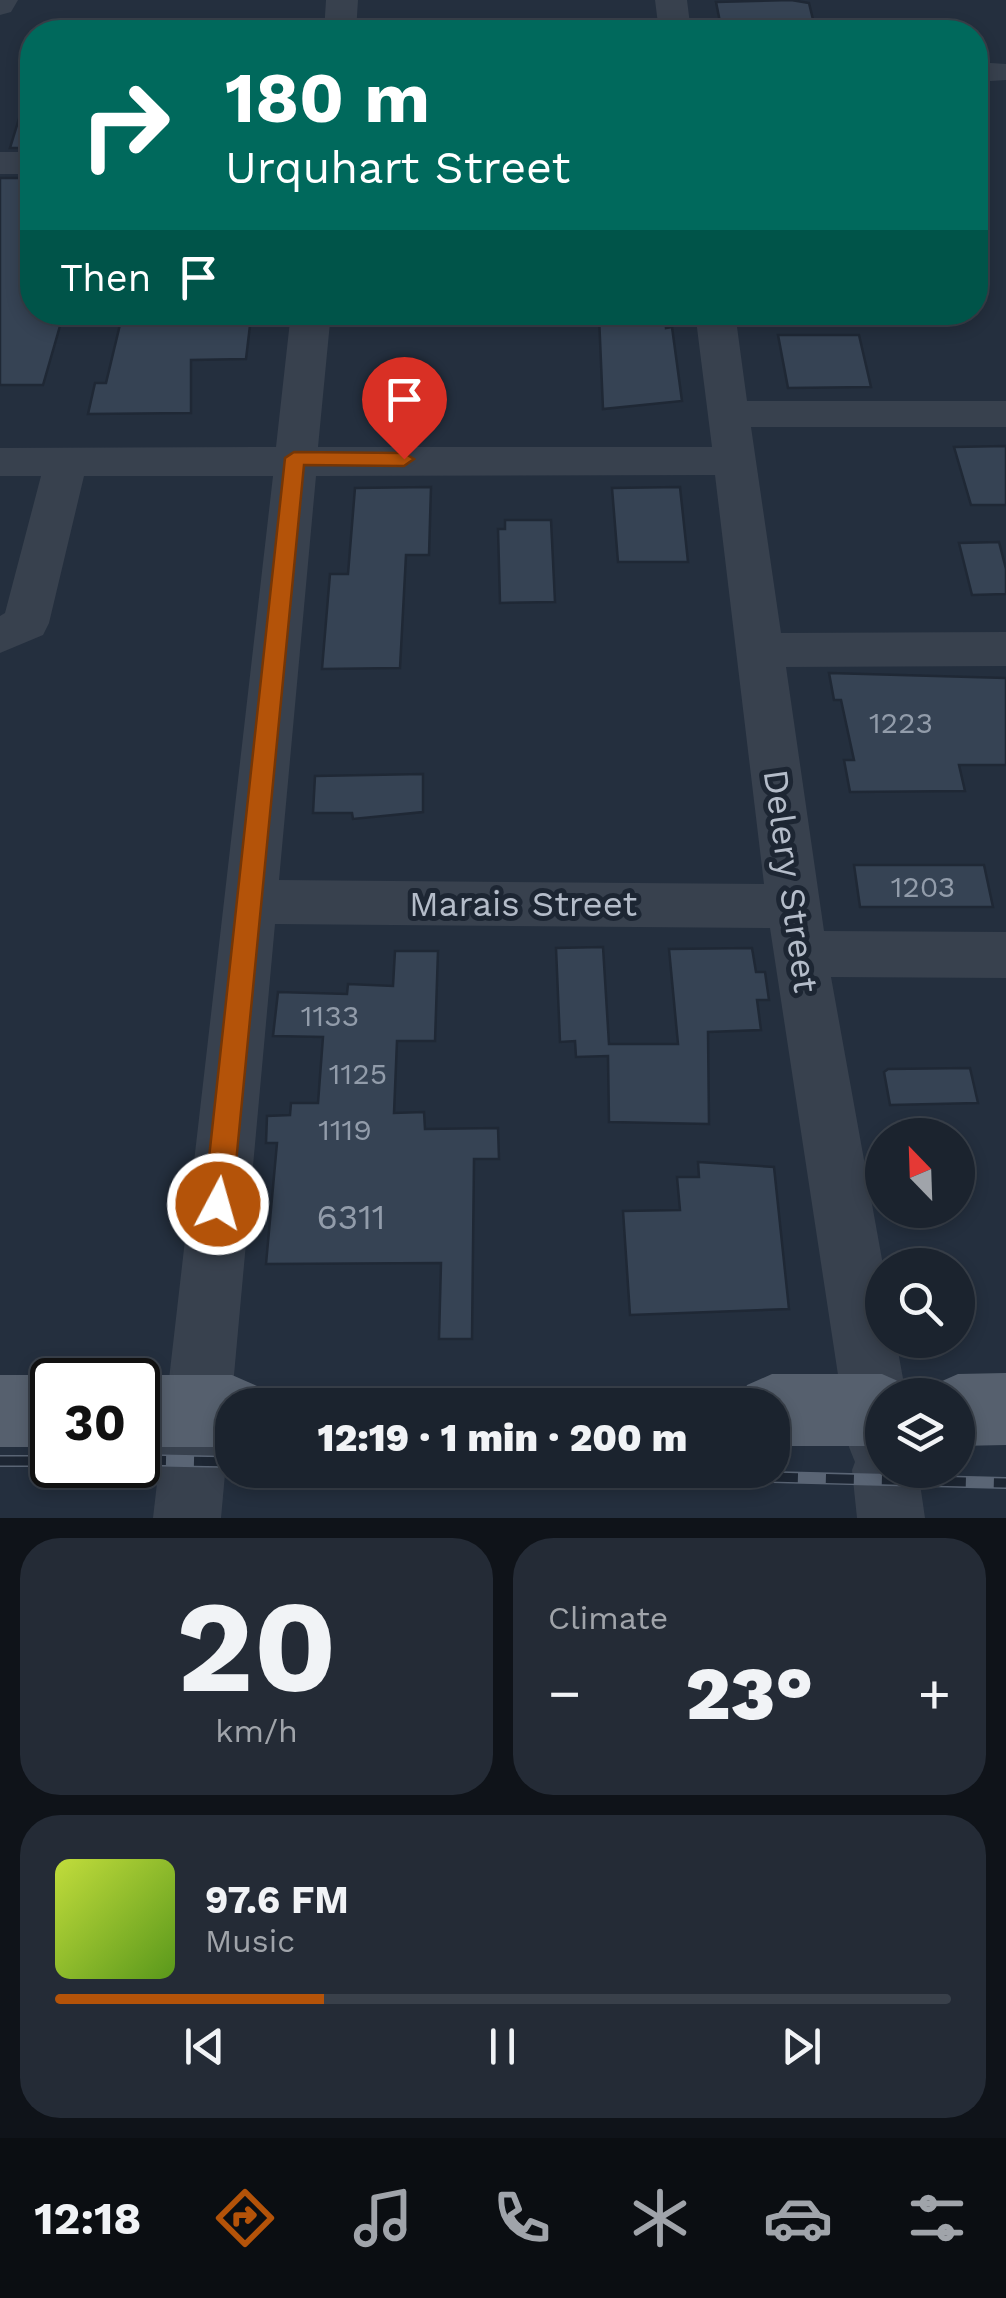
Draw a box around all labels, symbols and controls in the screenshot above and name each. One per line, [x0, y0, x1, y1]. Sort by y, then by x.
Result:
text: 180 m [225, 57, 430, 139]
icon: right [60, 60, 190, 190]
text: Urquhart Street [225, 141, 570, 194]
icon: arrive [171, 250, 226, 305]
text: Then [60, 256, 151, 300]
pin [362, 357, 447, 460]
icon: arrive [377, 372, 432, 427]
house number: 1223 [869, 705, 933, 740]
street label: Delery Street [755, 767, 828, 996]
house number: 1203 [891, 869, 955, 904]
street label: Marais Street [409, 883, 637, 925]
house number: 1133 [301, 998, 359, 1033]
house number: 1125 [329, 1056, 387, 1091]
house number: 1119 [318, 1112, 372, 1147]
north arrow [865, 1118, 975, 1228]
map controls [865, 1118, 975, 1488]
position arrow [166, 1152, 270, 1256]
house number: 6311 [317, 1196, 386, 1238]
button: search [865, 1248, 975, 1358]
speed limit sign: 30 [30, 1358, 160, 1488]
button: layers [865, 1378, 975, 1488]
text: 12:19 · 1 min · 200 m [318, 1416, 687, 1460]
text: 20 [176, 1570, 337, 1723]
text: Climate [548, 1599, 668, 1637]
text: 23° [686, 1649, 813, 1737]
text: − [548, 1661, 581, 1725]
text: + [918, 1661, 951, 1725]
text: km/h [215, 1712, 298, 1750]
text: 97.6 FM [205, 1878, 349, 1922]
text: Music [205, 1922, 295, 1960]
icon: previous [177, 2019, 232, 2074]
icon: pause [475, 2019, 530, 2074]
icon: next [774, 2019, 829, 2074]
icon: directions [210, 2183, 280, 2253]
icon: music [348, 2183, 418, 2253]
icon: phone [487, 2183, 557, 2253]
icon: climate [625, 2183, 695, 2253]
icon: car [763, 2183, 833, 2253]
icon: filters [902, 2183, 972, 2253]
text: 12:18 [34, 2192, 142, 2245]

